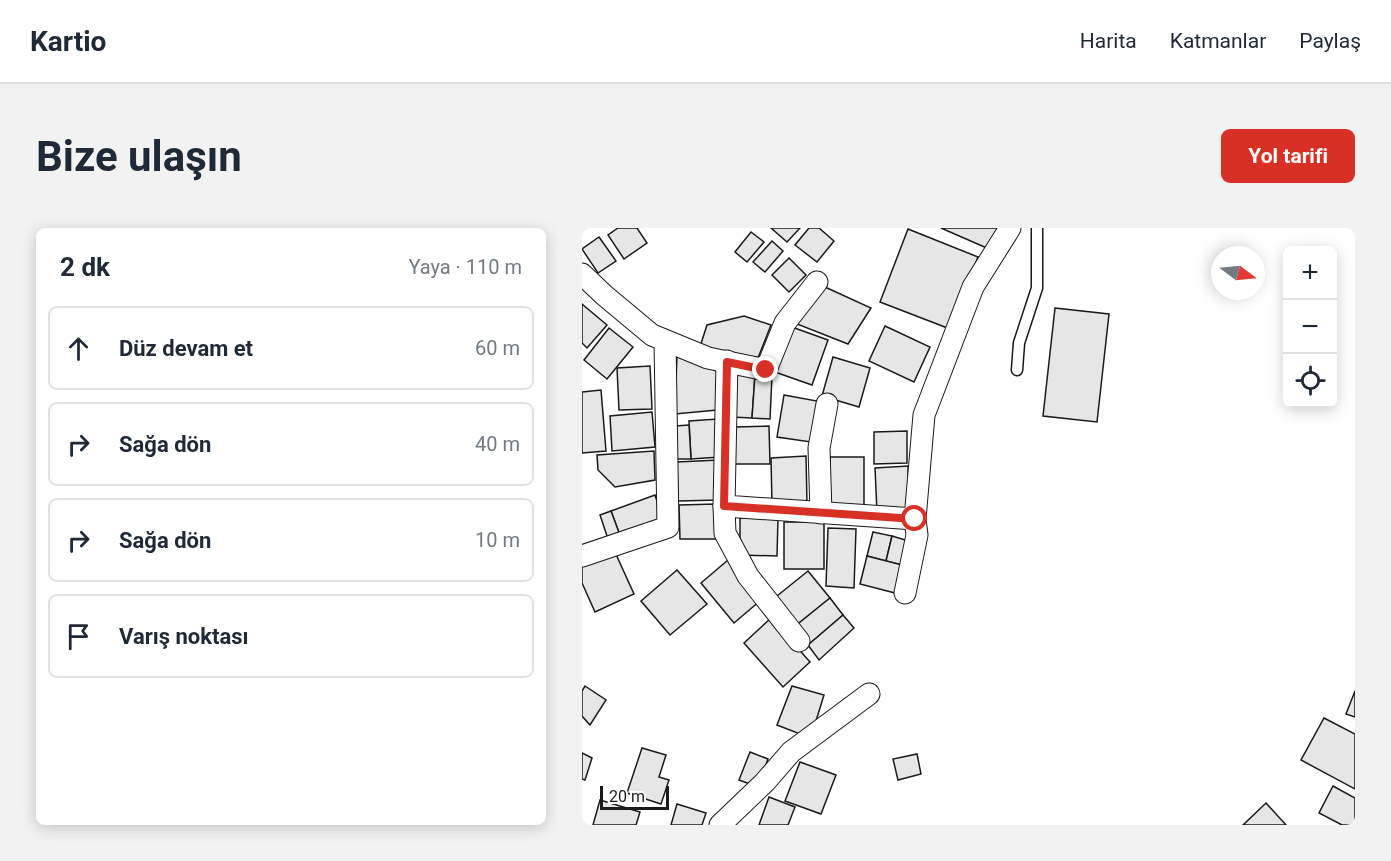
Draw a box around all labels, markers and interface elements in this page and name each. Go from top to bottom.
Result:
text: Kartio [30,25,106,58]
text: Harita [1080,29,1137,53]
text: Katmanlar [1170,29,1266,53]
text: Paylaş [1299,29,1361,53]
button: Yol tarifi [1221,129,1355,183]
text: Bize ulaşın [36,132,242,181]
north arrow [1211,246,1265,300]
map controls [1283,246,1337,408]
button: + [1283,246,1337,300]
text: 2 dk [60,252,110,282]
text: Yaya · 110 m [408,255,522,279]
button: − [1283,300,1337,354]
icon: ahead [62,332,95,365]
text: Düz devam et [119,336,253,361]
text: 60 m [475,336,520,360]
button: locate [1283,354,1337,408]
route end [752,356,778,382]
icon: right [62,428,95,461]
text: Sağa dön [119,432,211,457]
text: 40 m [475,432,520,456]
route start [901,505,927,531]
icon: right [62,524,95,557]
text: Sağa dön [119,528,211,553]
text: 10 m [475,528,520,552]
icon: arrive [62,620,95,653]
text: Varış noktası [119,624,249,649]
scale bar [600,783,669,810]
text: 20 m [609,787,645,806]

